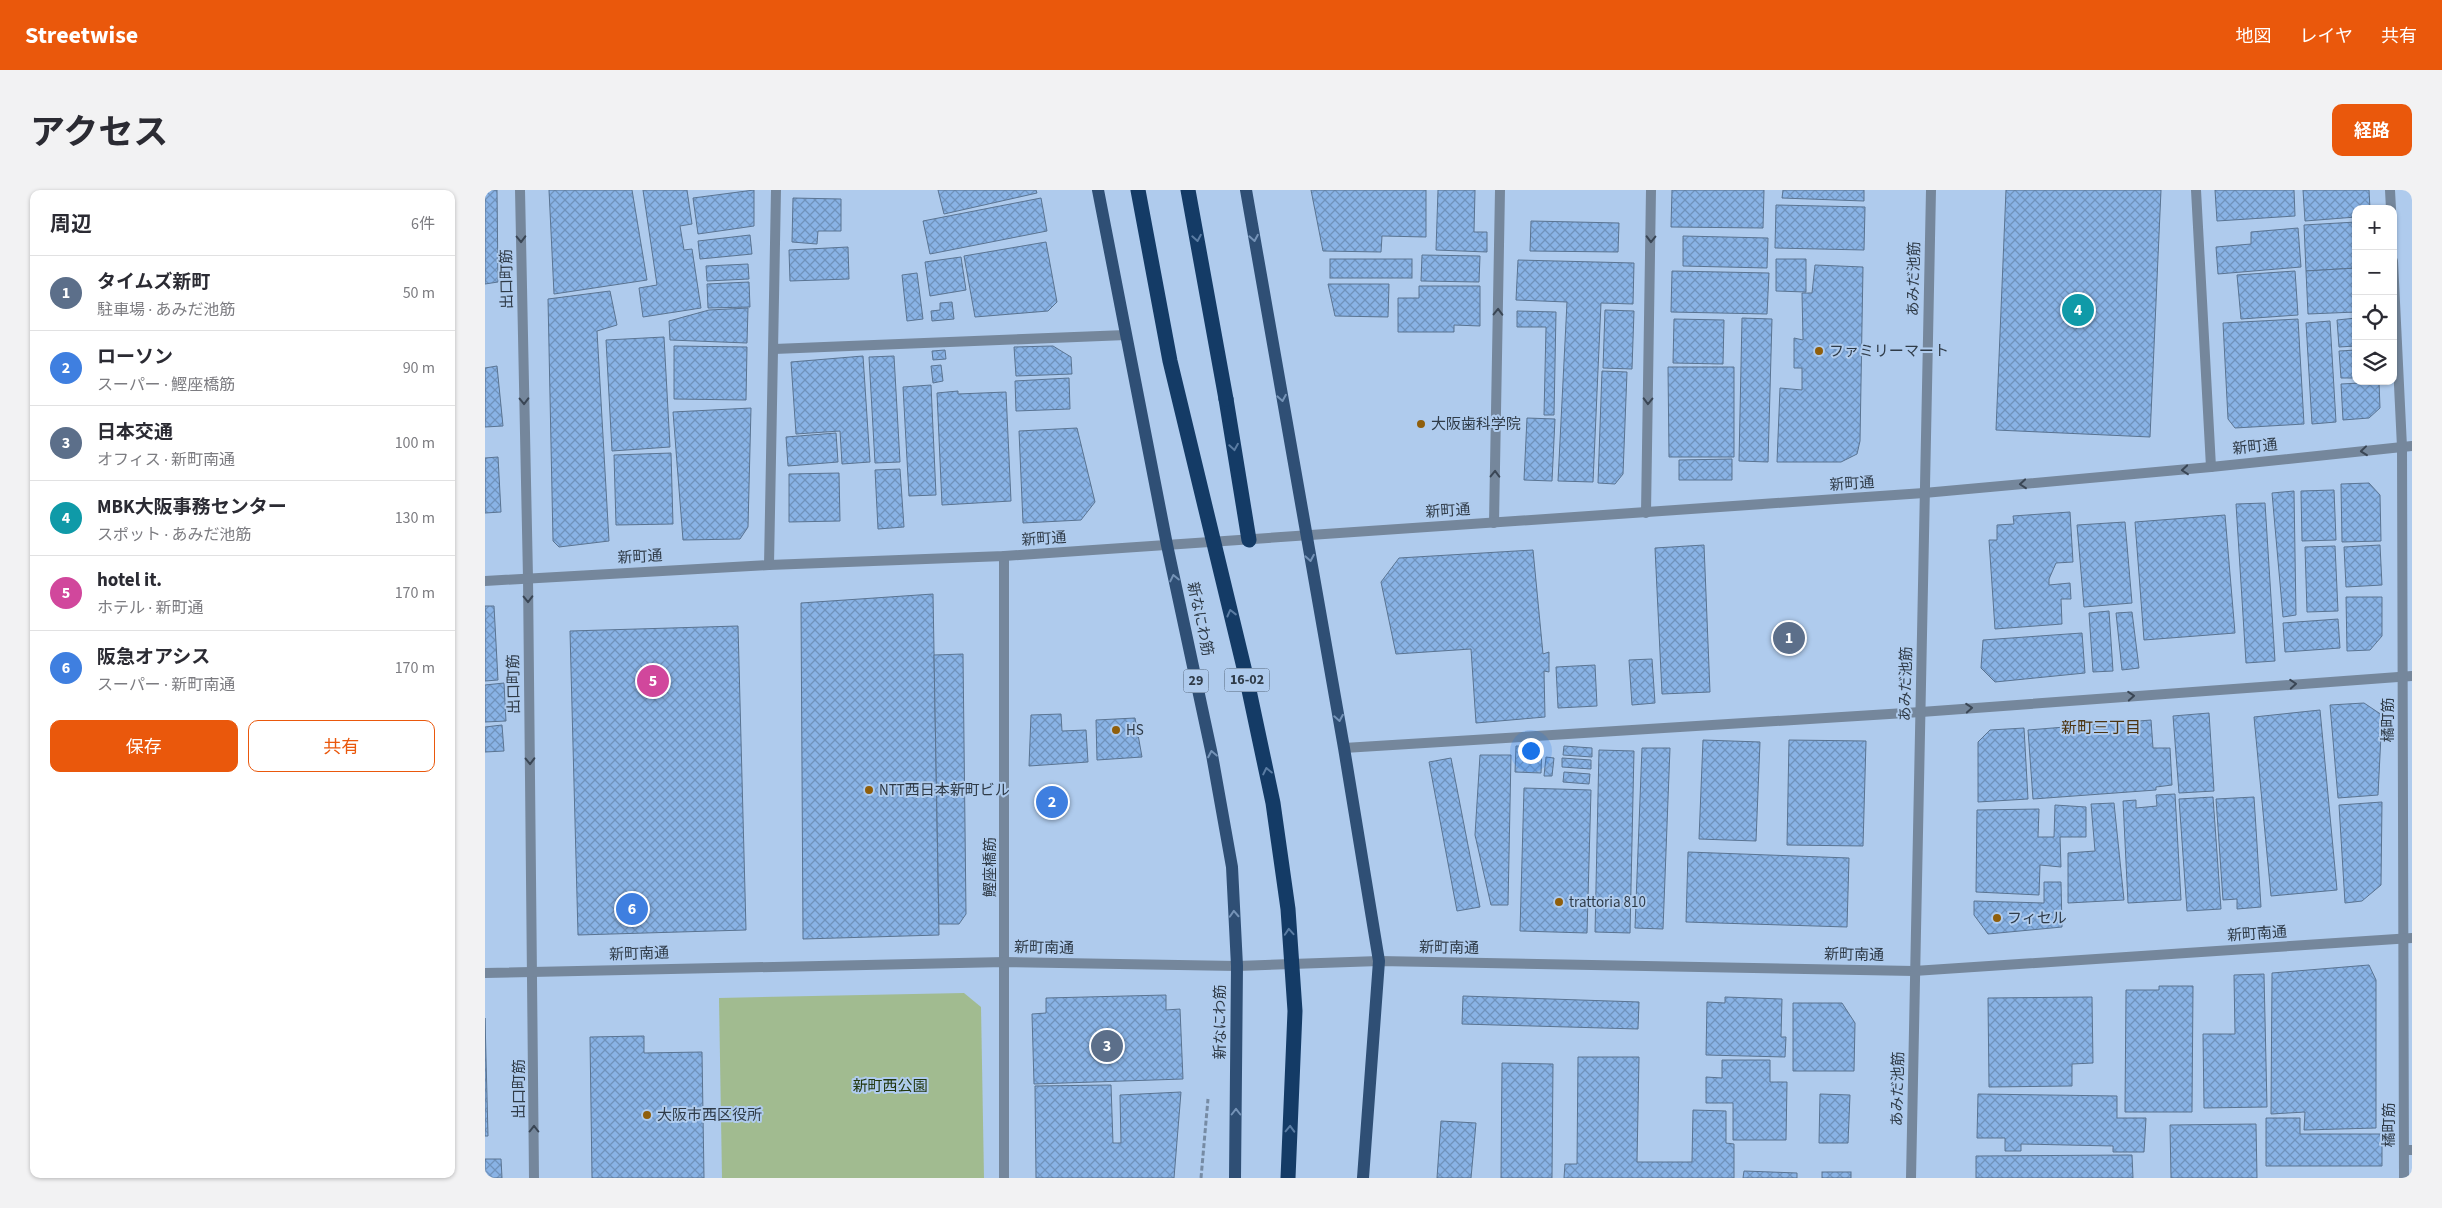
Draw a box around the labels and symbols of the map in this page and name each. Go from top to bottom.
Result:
one-way arrow [1192,234,1202,242]
one-way arrow [1249,234,1259,242]
one-way arrow [516,235,526,243]
one-way arrow [1646,235,1656,243]
street label: あみだ池筋 [1903,241,1925,317]
street label: 出口町筋 [496,249,518,309]
pin: 4 [2062,291,2094,329]
one-way arrow [1493,308,1503,316]
place label: ファミリーマート [1829,341,1949,362]
marker: ファミリーマート [1813,345,1825,357]
one-way arrow [1276,394,1286,403]
one-way arrow [519,398,529,405]
one-way arrow [1643,398,1653,405]
place label: 大阪歯科学院 [1431,414,1521,435]
marker: 大阪歯科学院 [1415,418,1427,430]
street label: 新町通 [2232,434,2278,460]
one-way arrow [1228,443,1239,451]
one-way arrow [2359,445,2367,456]
one-way arrow [2180,464,2188,475]
one-way arrow [1490,470,1500,478]
street label: 新町通 [1829,472,1875,496]
one-way arrow [2018,479,2026,490]
street label: 新町通 [1425,499,1471,523]
street label: 新町通 [1021,527,1067,551]
street label: 新町通 [617,545,663,569]
one-way arrow [1304,554,1314,563]
one-way arrow [1169,573,1180,582]
street label: 新なにわ筋 [1182,580,1218,658]
one-way arrow [523,595,533,603]
one-way arrow [1226,609,1236,617]
pin: 1 [1773,619,1805,657]
street label: あみだ池筋 [1895,646,1917,722]
street label: 出口町筋 [503,654,525,714]
pin: 5 [637,662,669,700]
road number: 16-02 [1225,668,1269,692]
road number: 29 [1183,670,1209,692]
one-way arrow [2290,679,2298,690]
one-way arrow [2128,691,2136,702]
street label: 橘町筋 [2378,697,2399,743]
one-way arrow [1966,703,1974,714]
one-way arrow [1333,714,1343,723]
district label: 新町三丁目 [2061,717,2141,739]
place label: HS [1126,720,1144,741]
marker: HS [1110,724,1122,736]
your location [1518,738,1544,764]
one-way arrow [1207,749,1217,758]
one-way arrow [525,757,536,765]
one-way arrow [1262,767,1273,776]
place label: NTT西日本新町ビル [879,780,1010,801]
pin: 2 [1036,783,1068,821]
marker: NTT西日本新町ビル [863,784,875,796]
street label: 鰹座橋筋 [980,837,1001,897]
pin: 6 [616,890,648,928]
place label: trattoria 810 [1569,892,1646,913]
marker: trattoria 810 [1553,896,1565,908]
place label: フィセル [2007,908,2067,929]
one-way arrow [1229,910,1239,918]
marker: フィセル [1991,912,2003,924]
street label: 新町南通 [2226,921,2288,947]
one-way arrow [1284,928,1295,936]
street label: 新町南通 [1014,937,1074,959]
street label: 新町南通 [1419,937,1479,959]
street label: 新町南通 [609,942,669,966]
street label: 新町南通 [1824,944,1884,966]
street label: 新なにわ筋 [1210,984,1231,1060]
pin: 3 [1091,1027,1123,1065]
street label: あみだ池筋 [1887,1051,1909,1127]
street label: 出口町筋 [509,1059,530,1119]
park label: 新町西公園 [852,1076,928,1097]
street label: 橘町筋 [2379,1102,2400,1148]
place label: 大阪市西区役所 [657,1105,762,1126]
one-way arrow [1231,1108,1241,1116]
marker: 大阪市西区役所 [641,1109,653,1121]
one-way arrow [529,1125,539,1133]
one-way arrow [1285,1125,1296,1133]

